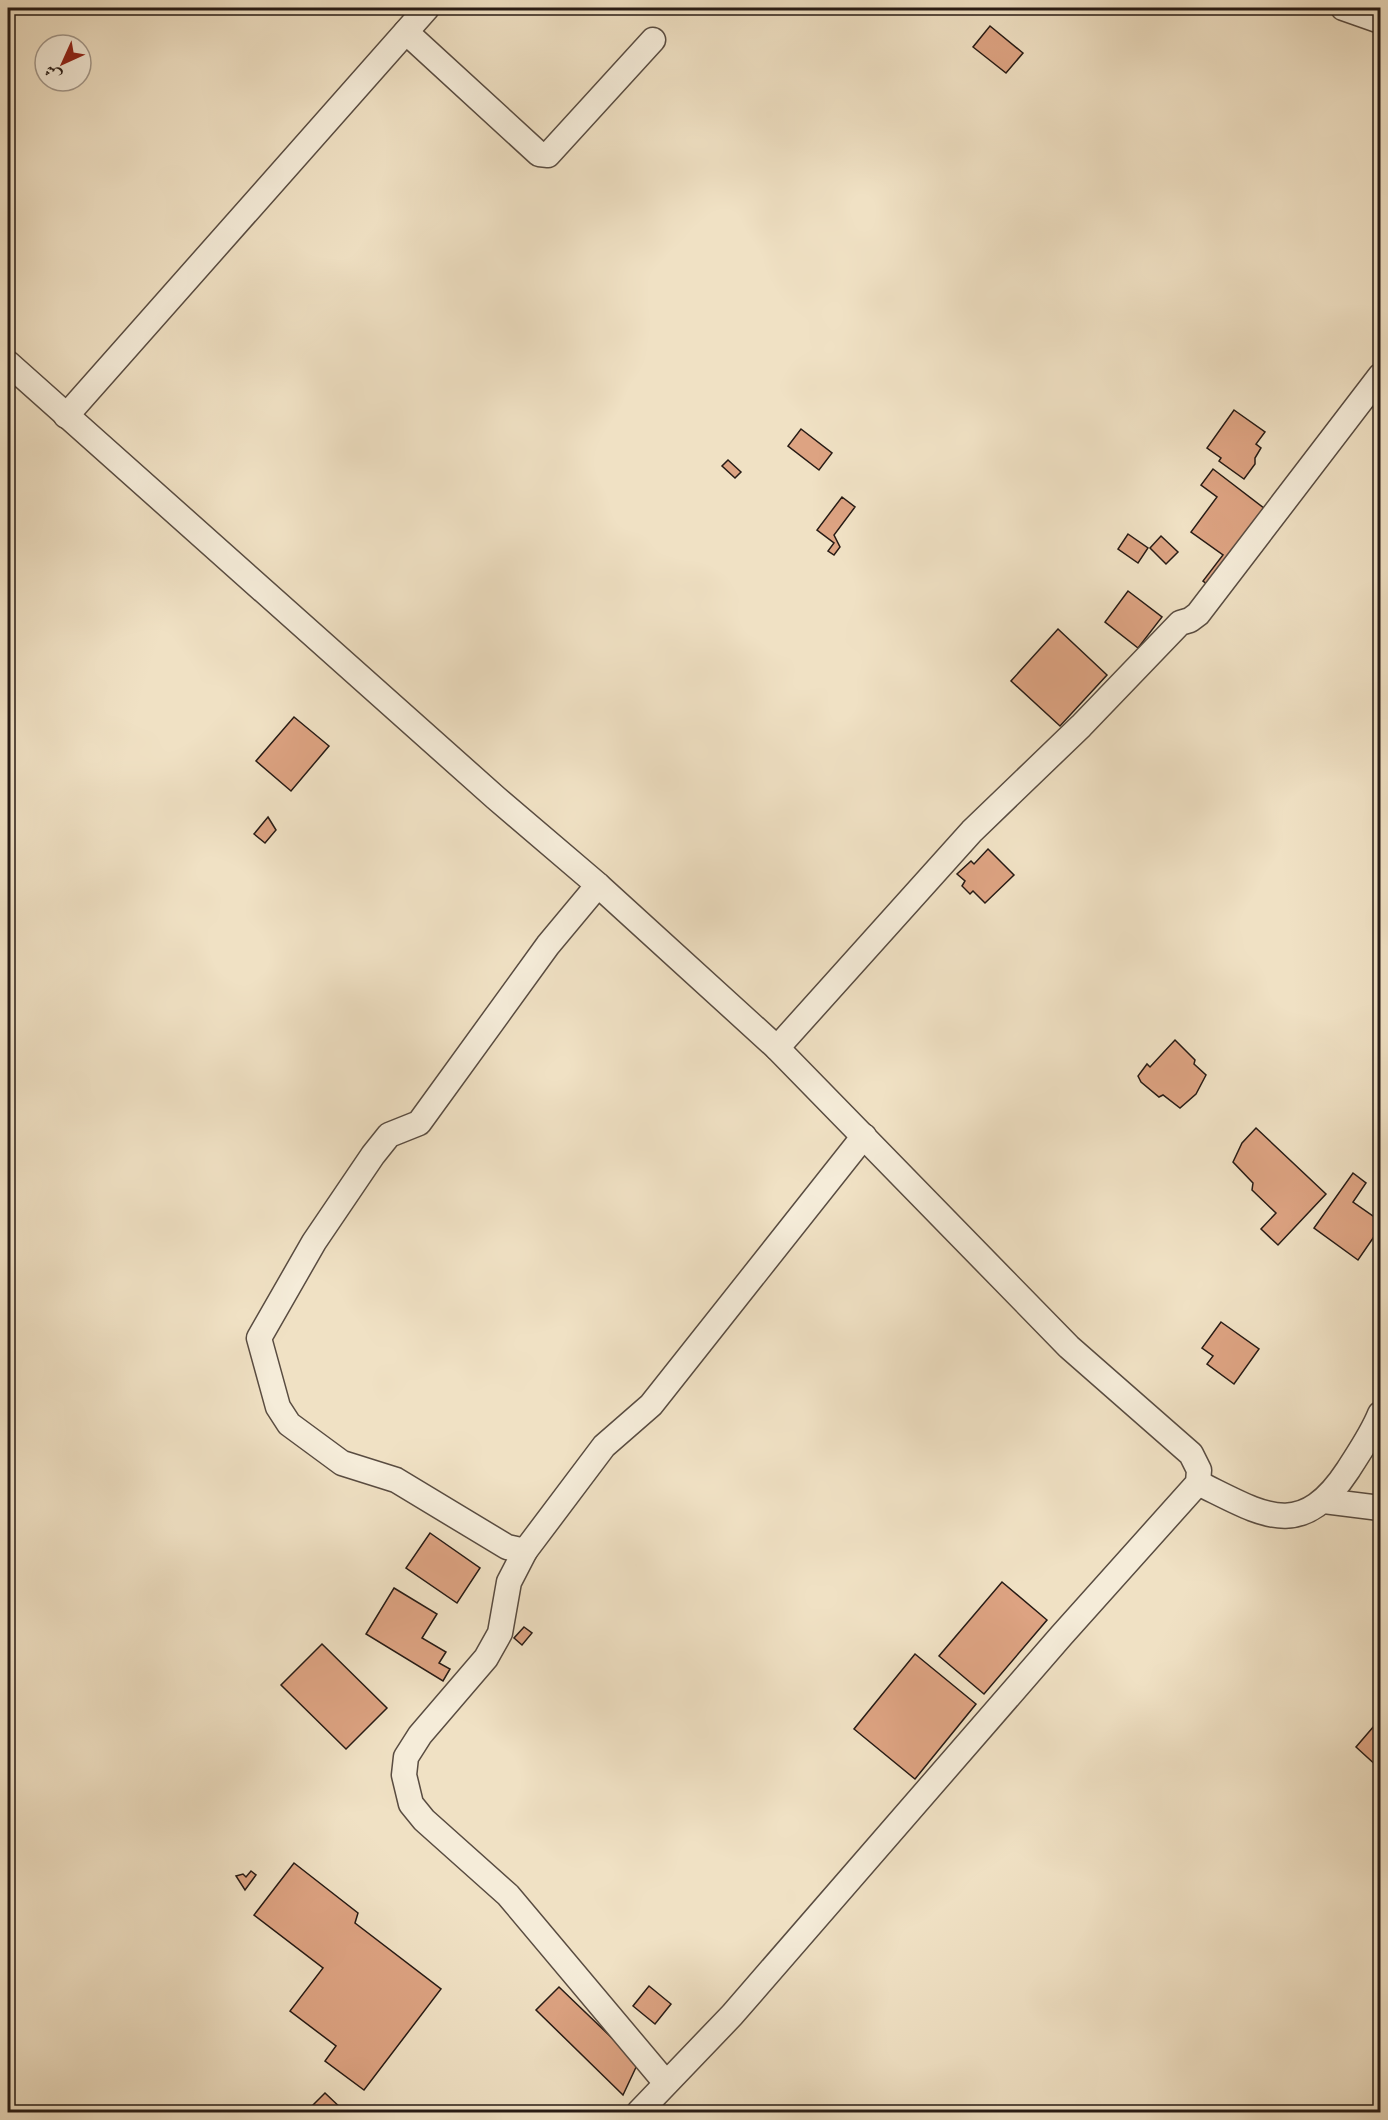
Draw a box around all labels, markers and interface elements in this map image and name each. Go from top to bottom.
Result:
north arrow [33,33,93,93]
text: ش [41,60,66,85]

